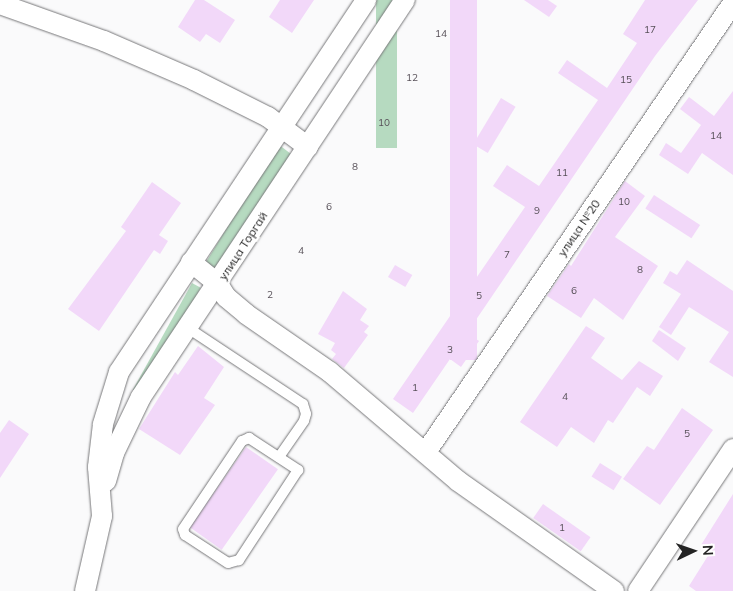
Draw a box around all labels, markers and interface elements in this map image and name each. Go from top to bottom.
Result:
house number: 17 [644,24,656,36]
house number: 14 [435,28,447,40]
house number: 12 [406,72,418,84]
house number: 15 [620,74,632,86]
house number: 10 [378,117,390,129]
house number: 14 [710,130,722,142]
house number: 8 [352,161,358,173]
house number: 11 [556,167,568,179]
house number: 10 [618,196,630,208]
street label: улица №20 [555,197,603,259]
house number: 6 [326,201,332,213]
house number: 9 [534,205,540,217]
street label: улица Торгай [216,209,270,283]
house number: 4 [298,245,304,257]
house number: 7 [504,249,510,261]
house number: 8 [637,264,643,276]
house number: 6 [571,285,577,297]
house number: 2 [267,289,273,301]
house number: 5 [476,290,482,302]
house number: 3 [447,344,453,356]
house number: 1 [412,382,418,394]
house number: 4 [562,391,568,403]
house number: 5 [684,428,690,440]
house number: 1 [559,522,565,534]
north arrow [668,526,718,576]
text: N [699,544,717,556]

